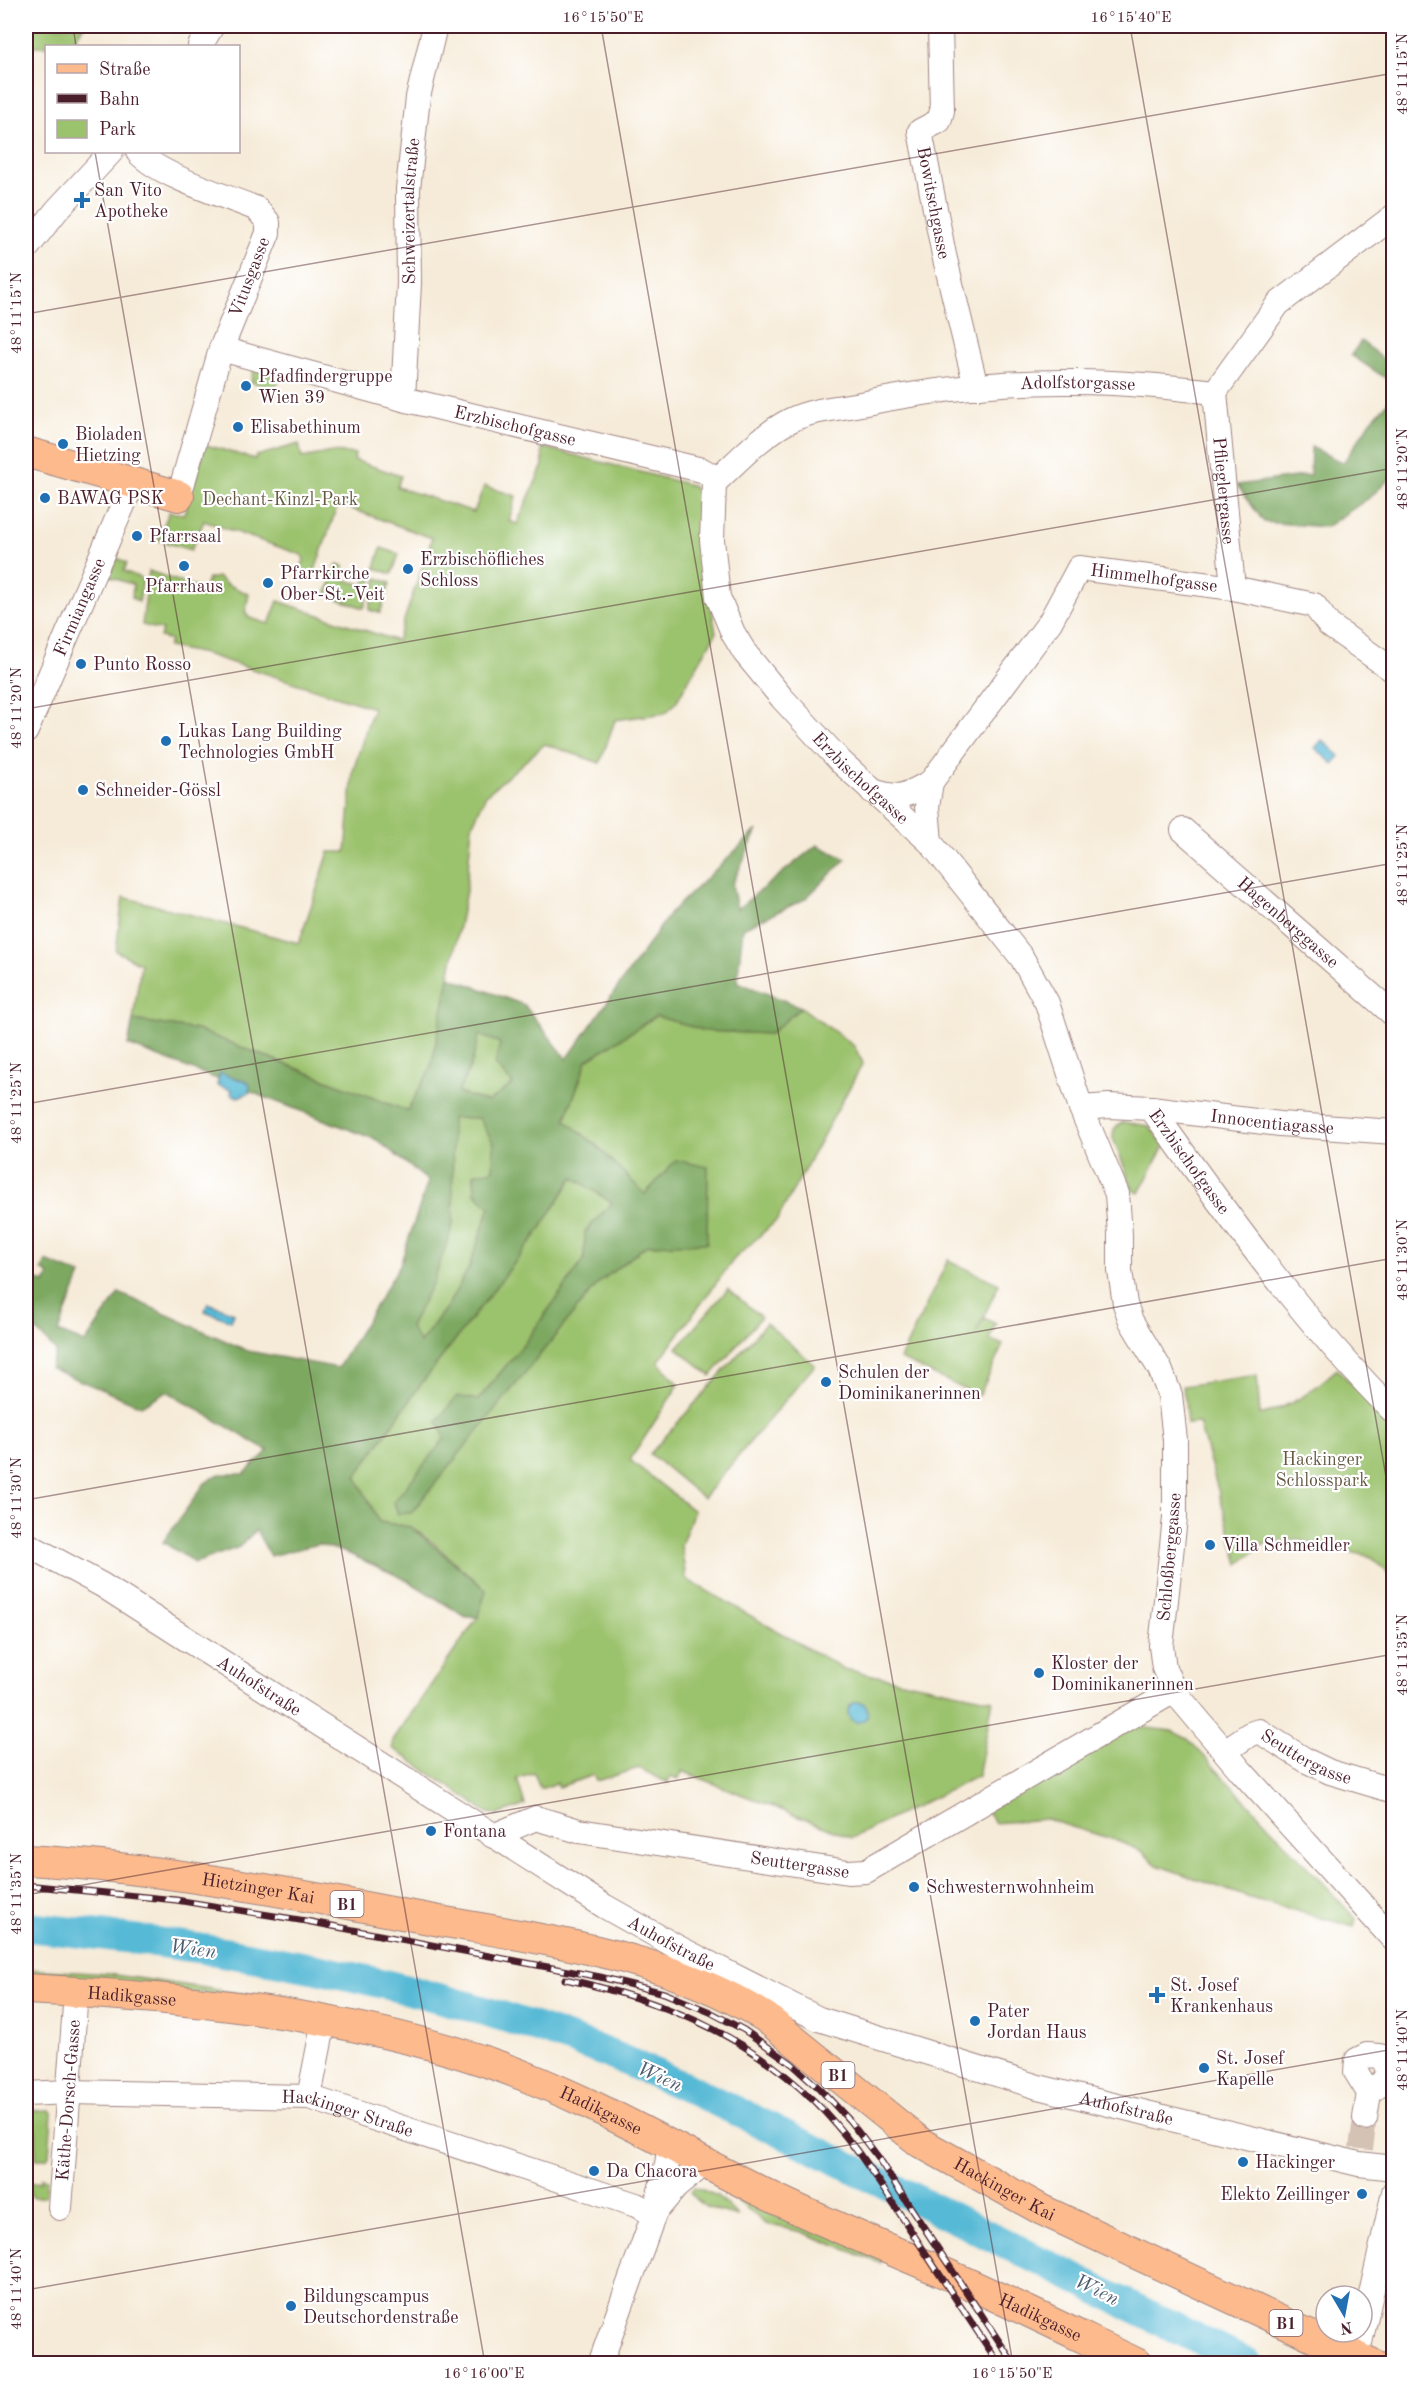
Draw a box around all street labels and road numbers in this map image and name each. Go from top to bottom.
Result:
street label: Schweizertalstraße [400,137,423,285]
street label: Bowitschgasse [913,145,953,261]
street label: Vitusgasse [226,235,273,320]
street label: Adolfstorgasse [1019,374,1136,394]
street label: Erzbischofgasse [452,403,578,450]
street label: Pflieglergasse [1209,436,1237,545]
street label: Firmiangasse [51,556,109,659]
street label: Himmelhofgasse [1089,562,1219,596]
street label: Erzbischofgasse [808,729,911,828]
street label: Hagenberggasse [1234,874,1342,972]
street label: Erzbischofgasse [1145,1106,1233,1218]
street label: Innocentiagasse [1209,1107,1334,1138]
street label: Schloßberggasse [1155,1492,1185,1622]
street label: Auhofstraße [213,1653,304,1720]
street label: Seuttergasse [1257,1727,1354,1788]
street label: Seuttergasse [749,1849,851,1882]
street label: Hietzinger Kai [200,1871,316,1908]
road number: B1 [330,1891,364,1917]
street label: Auhofstraße [624,1913,717,1975]
street label: Hadikgasse [87,1985,177,2010]
street label: Käthe-Dorsch-Gasse [54,2019,84,2182]
road number: B1 [822,2062,854,2088]
street label: Hadikgasse [556,2084,645,2139]
street label: Hackinger Straße [281,2088,415,2141]
street label: Auhofstraße [1077,2089,1175,2129]
street label: Hackinger Kai [950,2155,1058,2225]
street label: Hadikgasse [996,2291,1084,2346]
road number: B1 [1270,2310,1302,2336]

